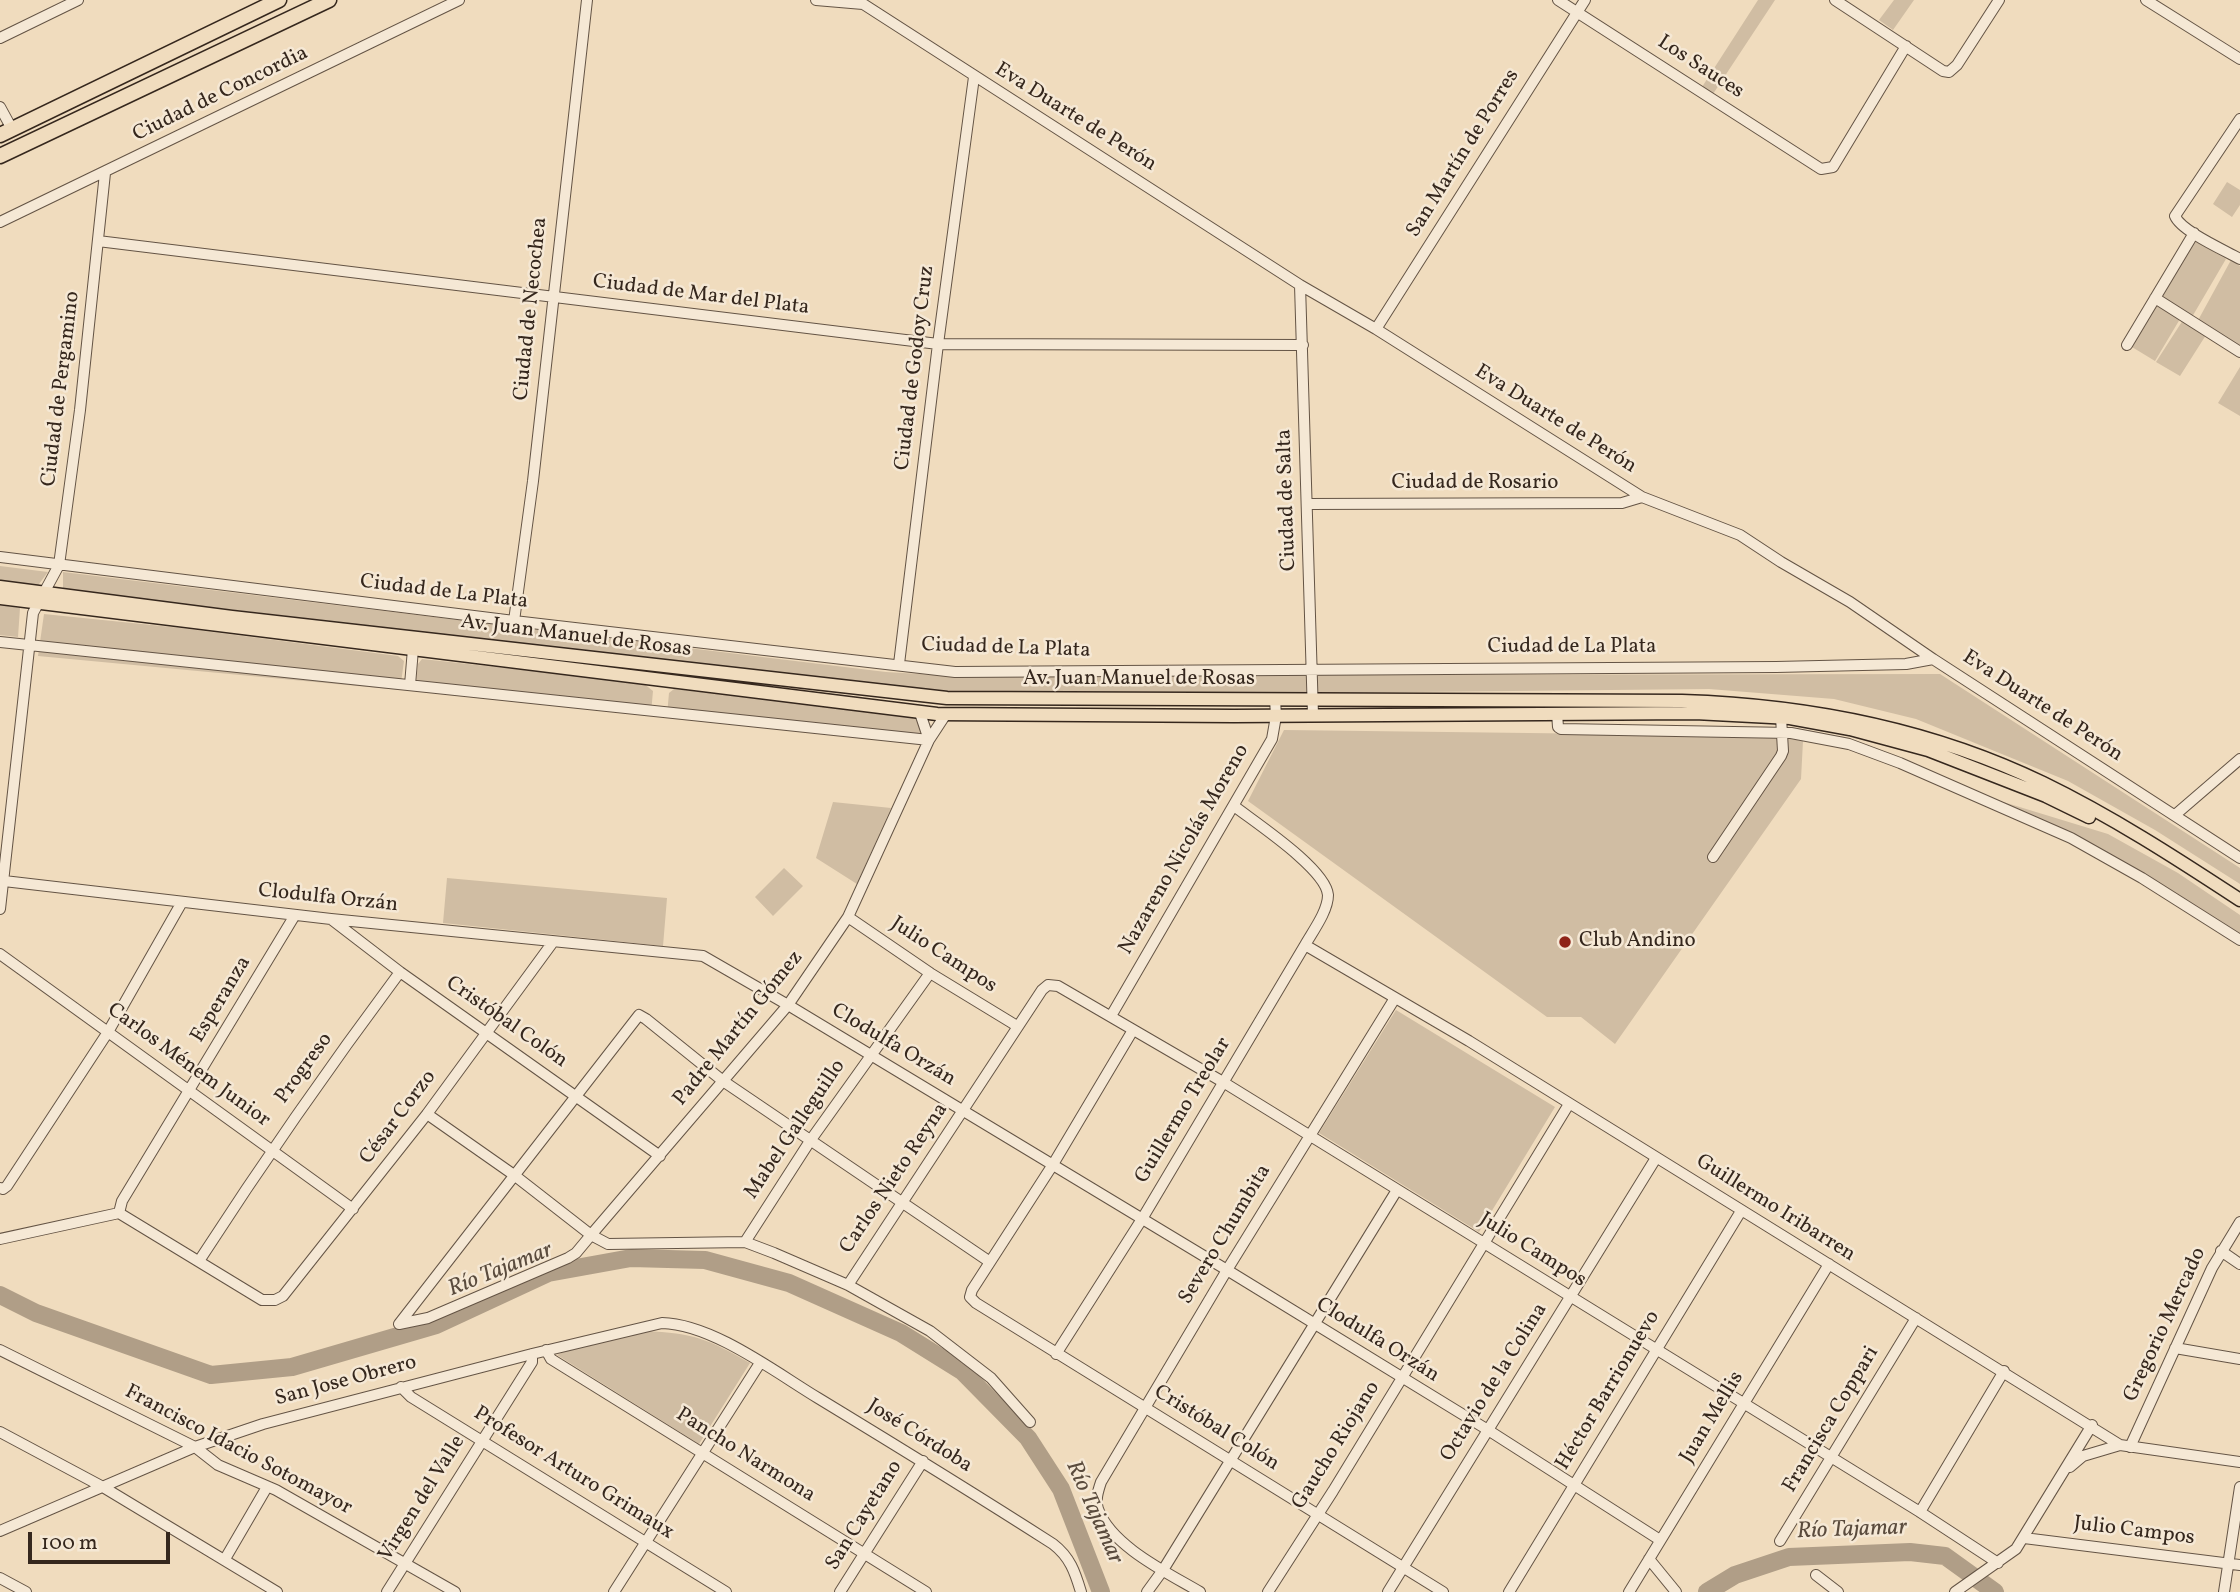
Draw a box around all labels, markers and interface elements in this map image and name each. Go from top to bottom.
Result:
street label: Los Sauces [1652,31,1748,105]
street label: Ciudad de Concordia [129,42,313,148]
street label: Eva Duarte de Perón [989,58,1161,178]
street label: San Martín de Porres [1402,65,1526,243]
street label: Ciudad de Necochea [510,216,554,402]
street label: Ciudad de Godoy Cruz [891,264,941,472]
street label: Ciudad de Mar del Plata [591,270,811,322]
street label: Ciudad de Pergamino [38,290,86,488]
street label: Eva Duarte de Perón [1469,360,1641,480]
street label: Ciudad de Salta [1273,428,1303,572]
street label: Ciudad de Rosario [1391,471,1559,497]
street label: Ciudad de La Plata [359,570,529,616]
street label: Av. Juan Manuel de Rosas [459,610,693,664]
street label: Ciudad de La Plata [921,633,1091,665]
street label: Ciudad de La Plata [1487,635,1657,661]
street label: Eva Duarte de Perón [1957,646,2127,768]
street label: Av. Juan Manuel de Rosas [1023,667,1255,693]
street label: Nazareno Nicolás Moreno [1114,740,1256,960]
street label: Clodulfa Orzán [257,879,399,919]
street label: Julio Campos [885,912,1001,1000]
place label: Club Andino [1579,929,1696,955]
marker: Club Andino [1557,934,1573,950]
street label: Padre Martín Gómez [669,946,809,1112]
street label: Esperanza [186,952,258,1048]
street label: Cristóbal Colón [440,972,572,1074]
street label: Carlos Ménem Junior [101,998,275,1134]
street label: Clodulfa Orzán [826,999,960,1093]
street label: Progreso [271,1028,339,1110]
street label: Guillermo Treolar [1131,1034,1237,1188]
street label: Mabel Galleguillo [740,1055,852,1205]
street label: César Corzo [355,1066,443,1170]
street label: Carlos Nieto Reyna [835,1099,955,1259]
street label: Guillermo Iribarren [1691,1150,1859,1268]
street label: Severo Chumbita [1174,1161,1278,1309]
street label: Julio Campos [1474,1208,1590,1294]
water label: Río Tajamar [445,1238,557,1304]
street label: Gregorio Mercado [2119,1244,2213,1406]
street label: Clodulfa Orzán [1311,1293,1443,1389]
street label: Octavio de la Colina [1436,1299,1554,1467]
street label: Héctor Barrionuevo [1552,1307,1666,1475]
street label: Francisca Coppari [1778,1342,1886,1498]
street label: San Jose Obrero [272,1351,420,1413]
street label: Juan Mellis [1676,1367,1750,1469]
street label: Gaucho Riojano [1288,1377,1386,1515]
street label: Francisco Idacio Sotomayor [120,1380,356,1522]
street label: Cristóbal Colón [1149,1380,1283,1478]
street label: José Córdoba [862,1395,976,1479]
street label: Profesor Arturo Grimaux [468,1402,678,1546]
street label: Pancho Narmona [671,1403,819,1509]
street label: Virgen del Valle [374,1431,472,1567]
street label: San Cayetano [821,1456,909,1576]
water label: Río Tajamar [1058,1457,1128,1569]
street label: Julio Campos [2072,1512,2196,1552]
water label: Río Tajamar [1796,1515,1908,1547]
scale bar [32,1518,173,1562]
text: 100 m [41,1529,98,1558]

